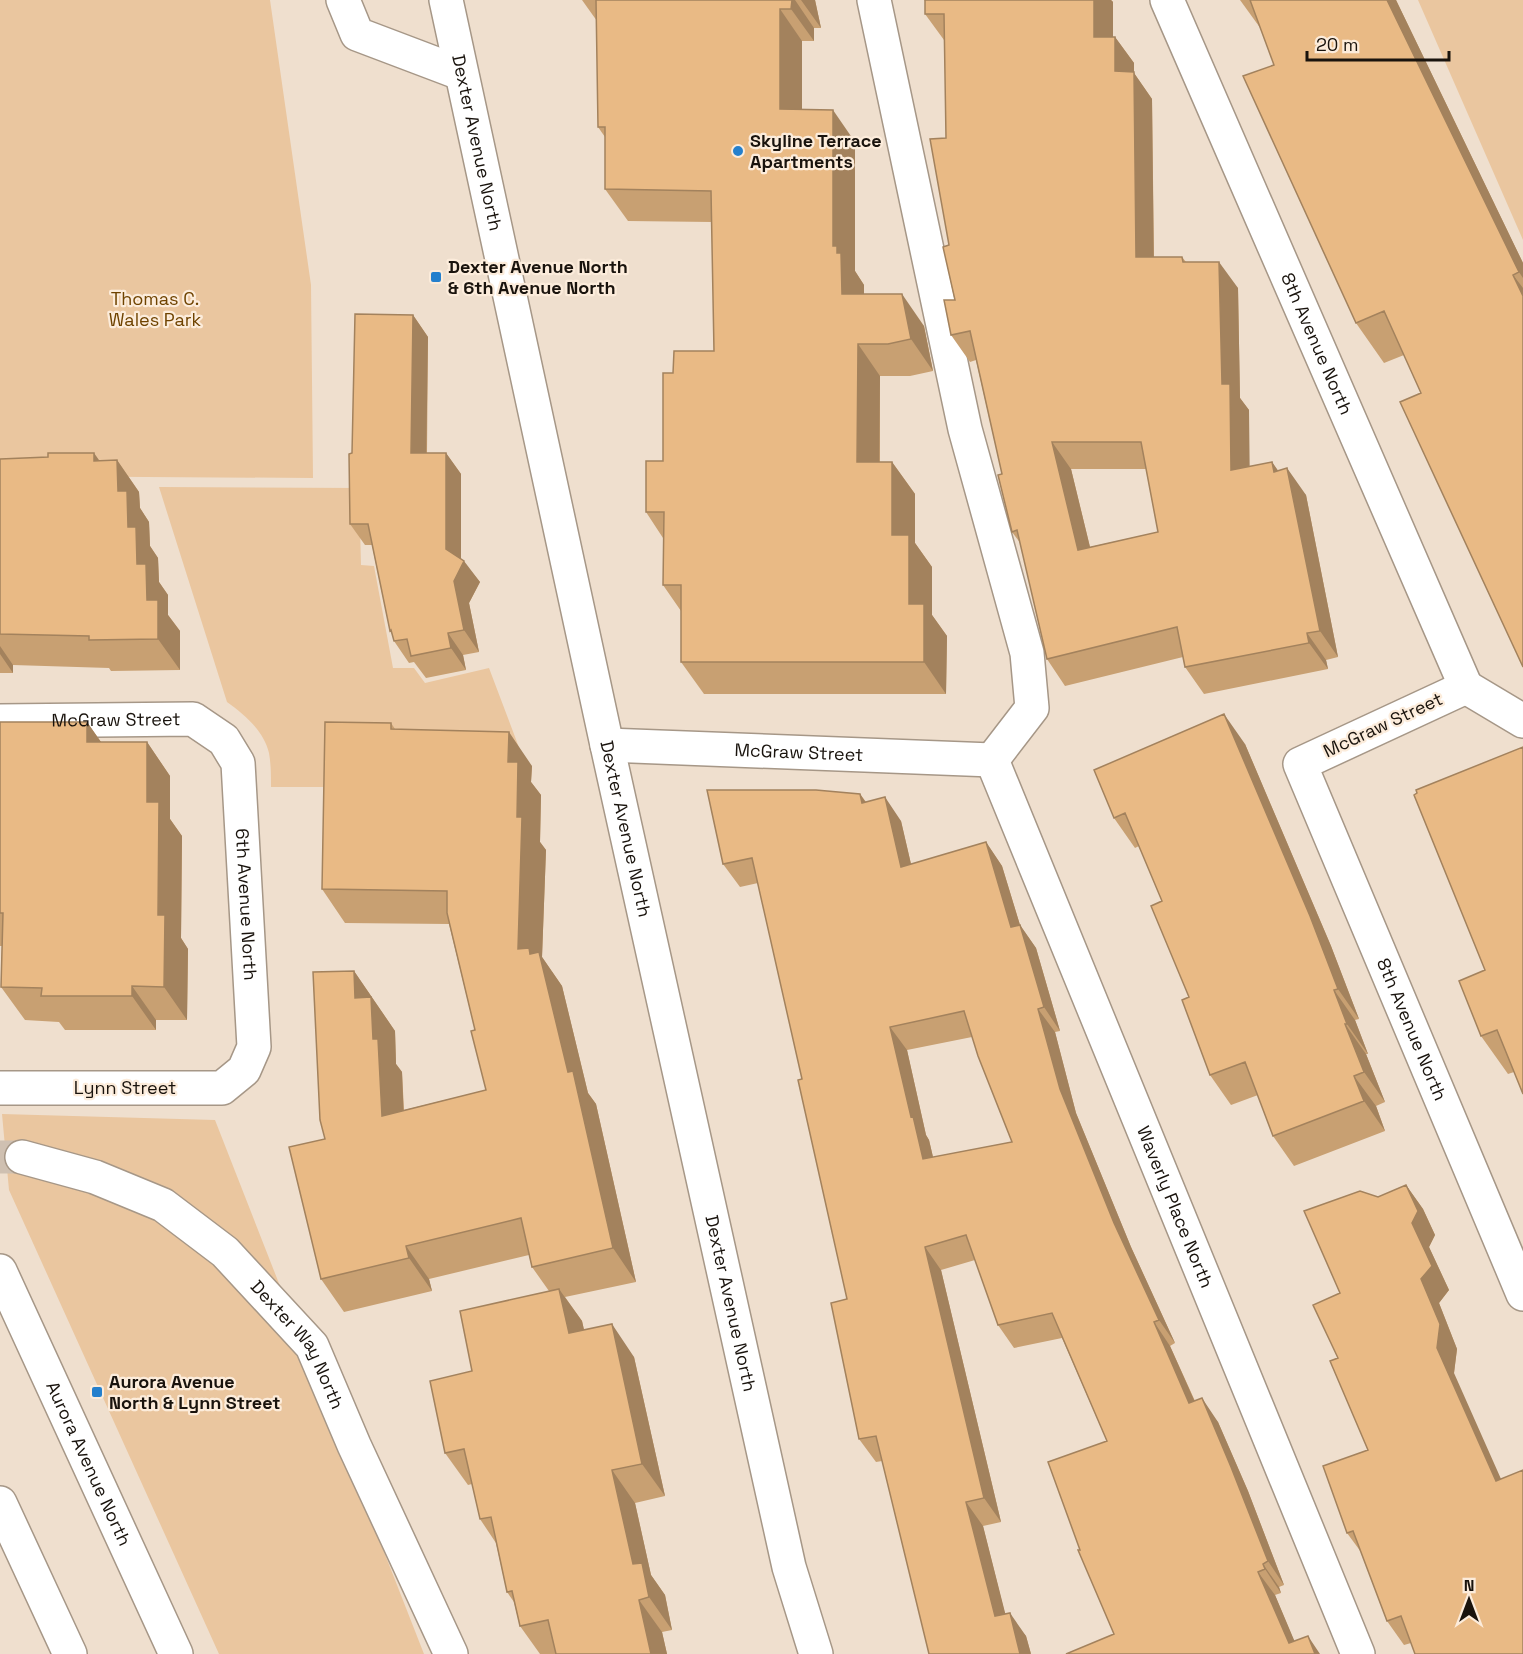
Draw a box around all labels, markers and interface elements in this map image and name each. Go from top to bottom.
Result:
scale bar [1307,24,1450,62]
text: 20 m [1316,33,1359,56]
street label: Dexter Avenue North [447,52,508,233]
place label: Skyline Terrace Apartments [750,129,882,173]
marker: Skyline Terrace Apartments [731,144,745,158]
place label: Dexter Avenue North & 6th Avenue North [448,255,628,299]
street label: 8th Avenue North [1276,269,1358,418]
marker: Dexter Avenue North & 6th Avenue North [429,270,443,284]
park label: Thomas C. Wales Park [109,287,202,331]
street label: McGraw Street [1320,687,1446,762]
street label: McGraw Street [51,707,181,731]
street label: Dexter Avenue North [595,738,657,919]
street label: McGraw Street [734,738,864,766]
street label: 6th Avenue North [231,828,262,981]
street label: 8th Avenue North [1372,955,1452,1104]
street label: Lynn Street [74,1076,176,1099]
street label: Waverly Place North [1132,1122,1219,1291]
street label: Dexter Avenue North [700,1213,762,1394]
street label: Dexter Way North [246,1275,349,1412]
place label: Aurora Avenue North & Lynn Street [109,1370,281,1414]
street label: Aurora Avenue North [41,1377,137,1549]
marker: Aurora Avenue North & Lynn Street [90,1385,104,1399]
north arrow [1439,1570,1499,1630]
text: N [1464,1575,1474,1596]

